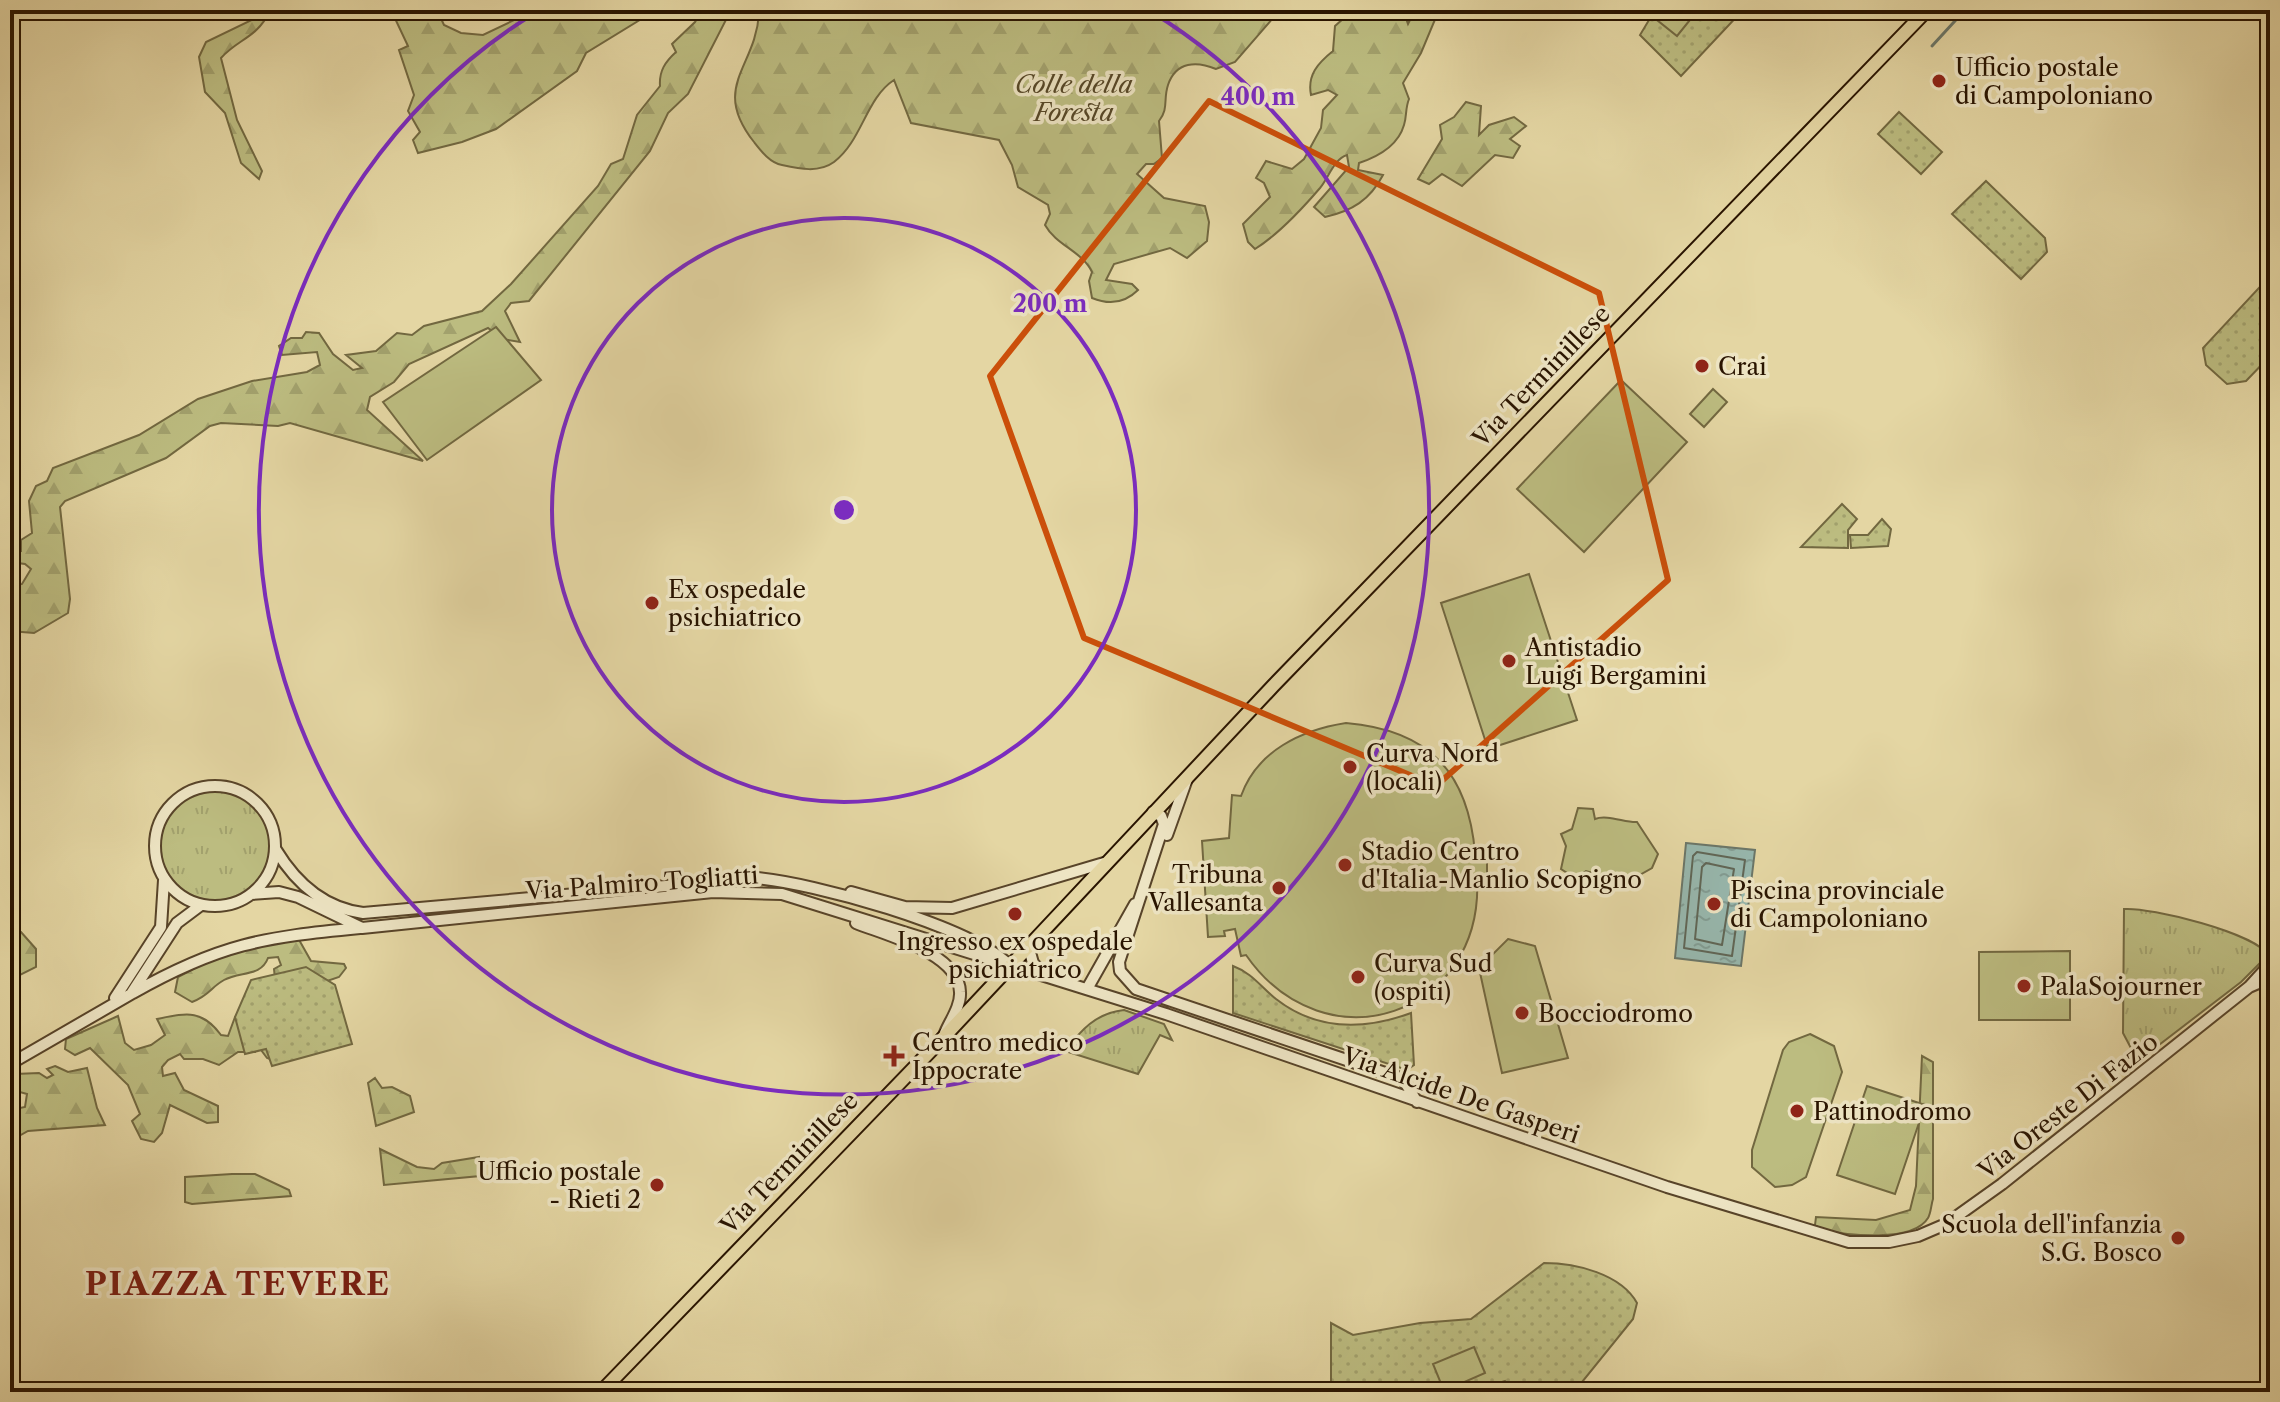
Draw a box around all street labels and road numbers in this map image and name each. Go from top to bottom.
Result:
street label: Via Terminillese [1465,299,1616,454]
street label: Via Palmiro Togliatti [524,860,759,906]
street label: Via Oreste Di Fazio [1972,1027,2164,1186]
street label: Via Alcide De Gasperi [1338,1040,1583,1149]
street label: Via Terminillese [713,1086,864,1241]

